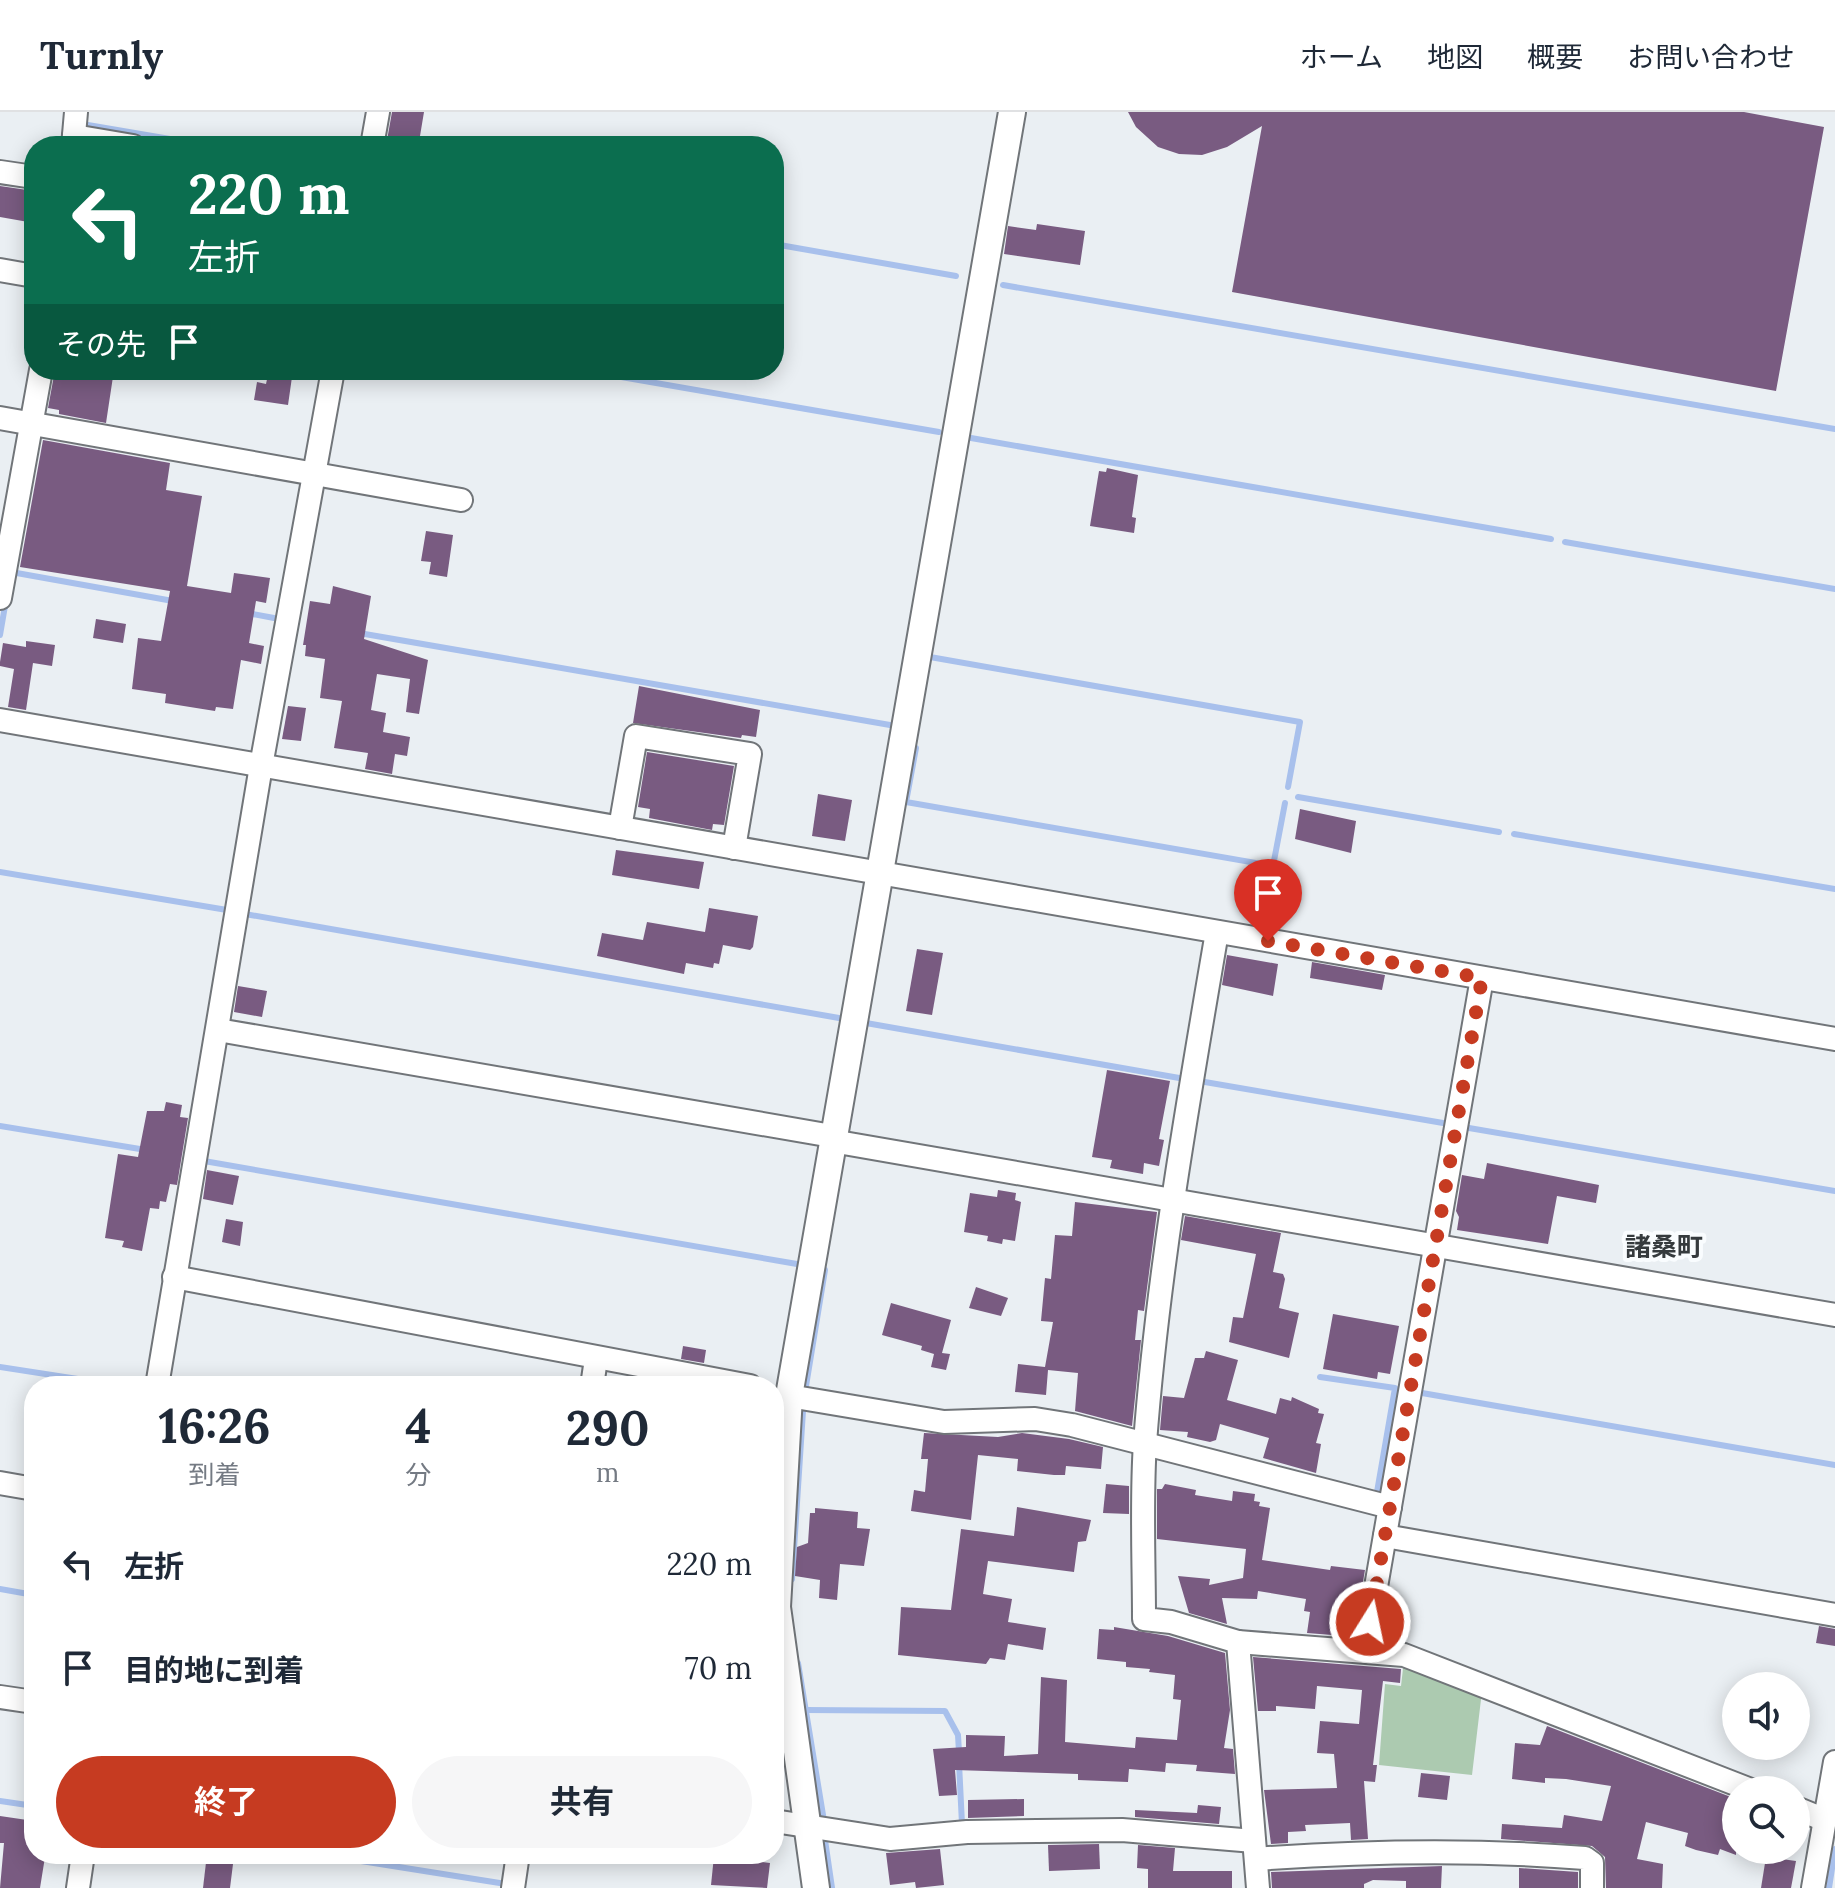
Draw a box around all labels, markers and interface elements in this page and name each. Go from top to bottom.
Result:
text: Turnly [40,31,163,79]
text: ホーム [1300,39,1383,75]
text: 地図 [1427,39,1483,75]
text: 概要 [1527,39,1583,75]
text: お問い合わせ [1627,39,1795,75]
text: 220 m [188,158,350,229]
icon: left [56,168,160,272]
text: 左折 [188,234,260,280]
icon: arrive [162,320,206,364]
text: その先 [56,325,146,363]
pin [1234,859,1302,941]
icon: arrive [1246,871,1290,915]
district label: 諸桑町 [1625,1230,1703,1263]
text: 16:26 [158,1395,271,1456]
text: 4 [405,1395,431,1456]
text: 290 [566,1397,650,1458]
text: m [596,1456,619,1489]
text: 到着 [189,1458,241,1491]
text: 分 [405,1458,431,1491]
icon: left [56,1542,100,1586]
text: 220 m [666,1545,752,1583]
text: 左折 [124,1547,184,1585]
position arrow [1328,1580,1412,1664]
icon: arrive [56,1646,100,1690]
text: 70 m [685,1649,752,1687]
text: 目的地に到着 [124,1651,304,1689]
map controls [1722,1672,1810,1864]
button: sound [1722,1672,1810,1760]
button: 終了 [56,1756,396,1848]
button: 共有 [412,1756,752,1848]
button: search [1722,1776,1810,1864]

